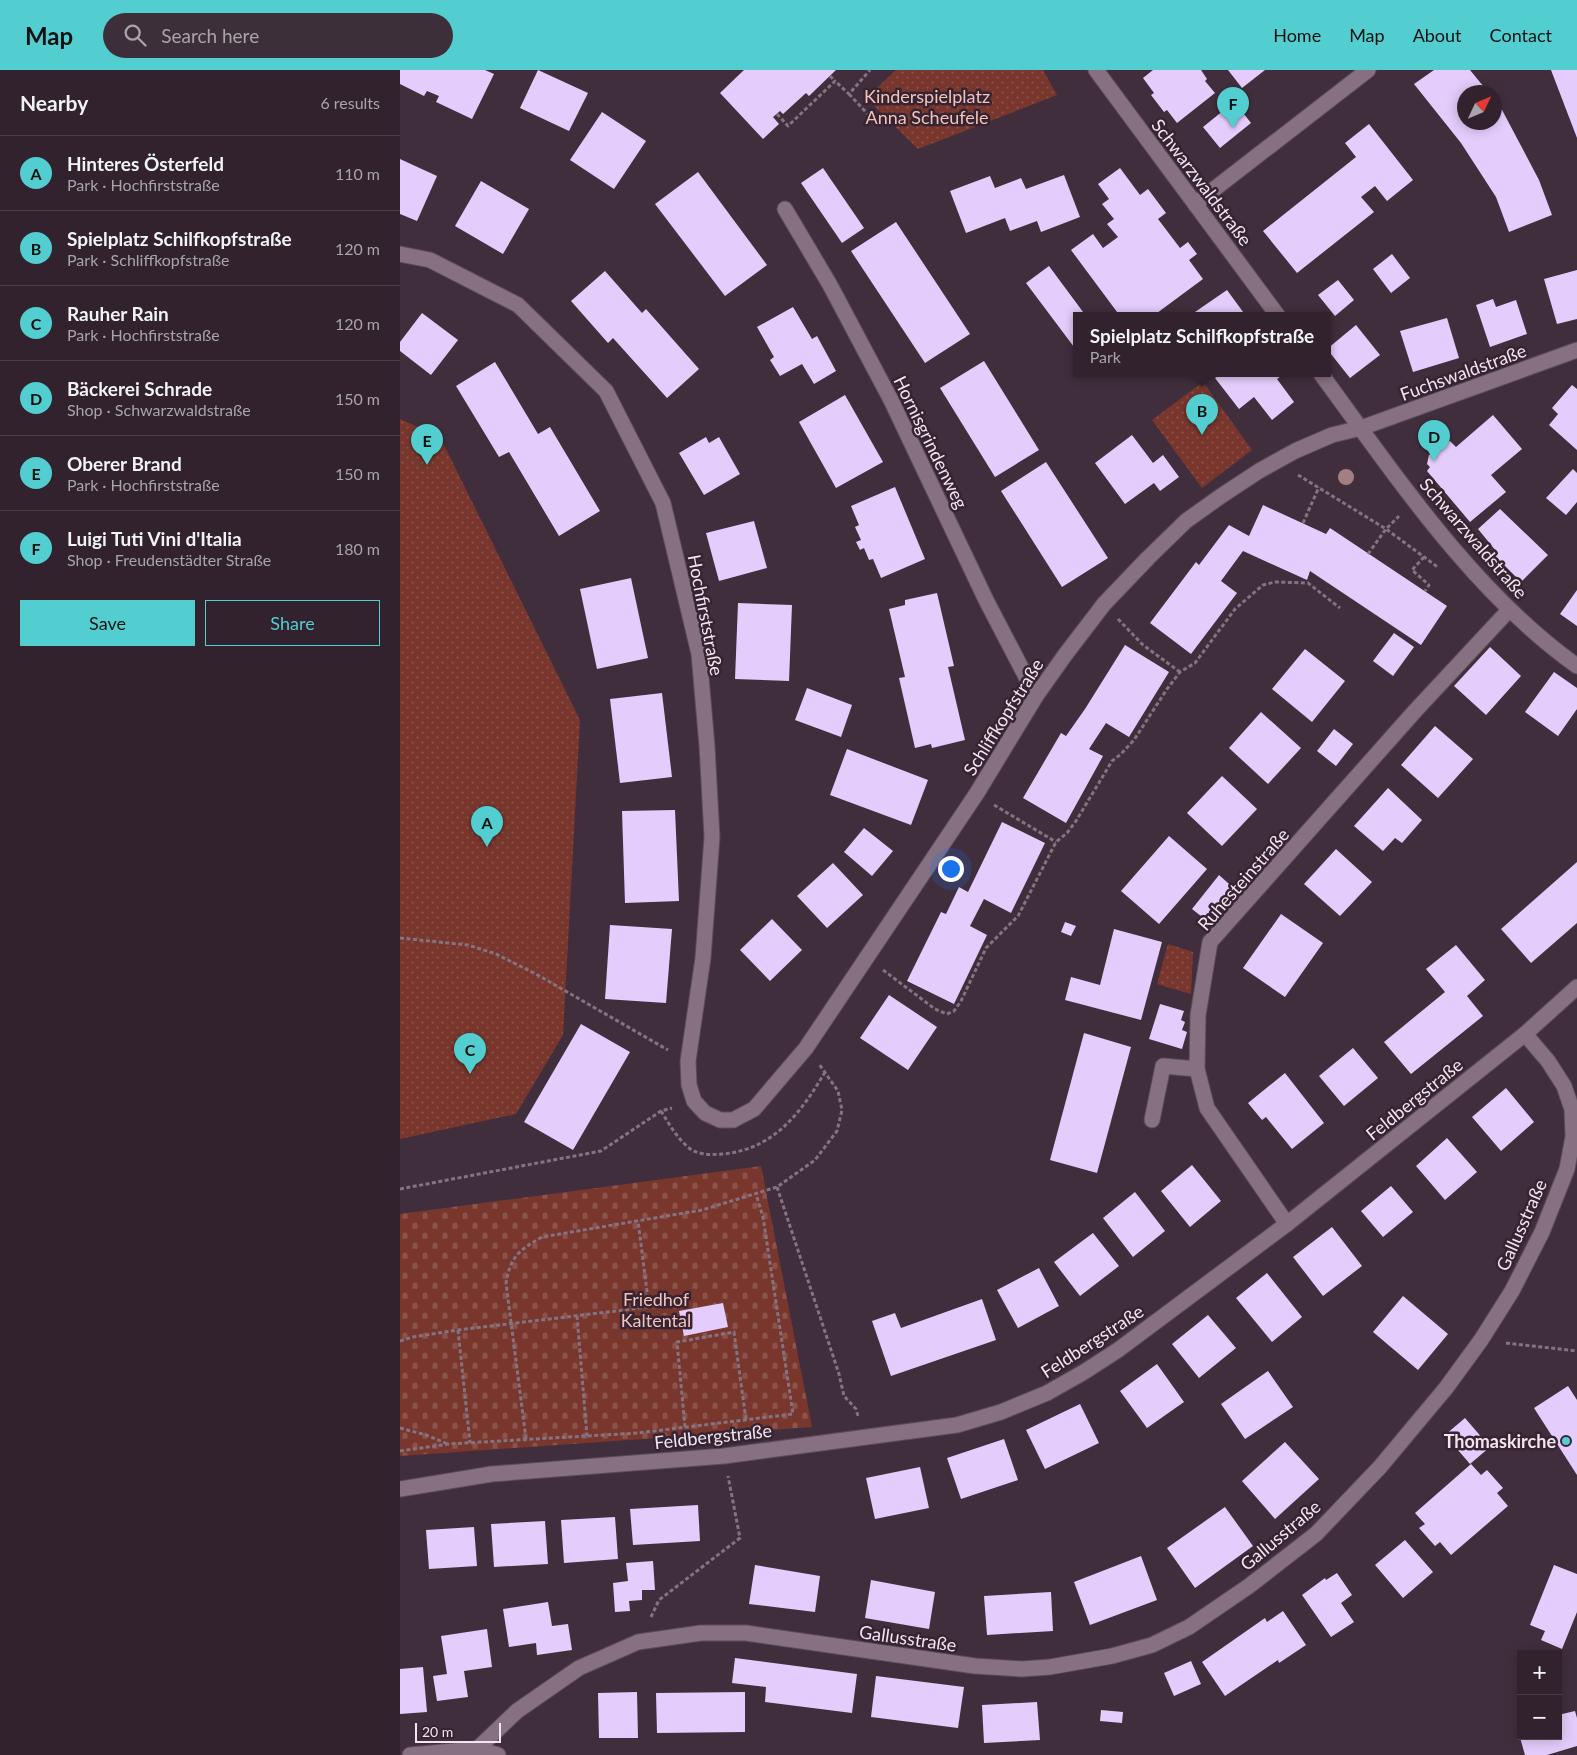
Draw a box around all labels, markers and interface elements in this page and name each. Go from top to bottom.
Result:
search box [103,13,453,58]
text: Map [25,21,73,50]
icon: search [121,21,149,49]
text: Search here [161,24,259,47]
text: Home [1273,24,1321,46]
text: Map [1349,24,1385,46]
text: About [1413,24,1462,46]
text: Contact [1490,24,1552,46]
park label: Kinderspielplatz Anna Scheufele [864,85,990,128]
north arrow [1457,85,1502,130]
pin: F [1217,87,1249,128]
text: Nearby [20,90,88,115]
text: 6 results [320,93,380,112]
street label: Schwarzwaldstraße [1147,114,1257,250]
text: Hinteres Österfeld [67,152,224,175]
text: A [30,164,42,183]
text: 110 m [335,164,380,183]
text: Park · Hochfirststraße [67,175,220,194]
text: Spielplatz Schilfkopfstraße [67,227,292,250]
text: B [31,239,41,258]
text: 120 m [335,239,380,258]
text: Park · Schliffkopfstraße [67,250,229,269]
text: Rauher Rain [67,302,169,325]
popup [1073,312,1331,377]
text: C [31,314,41,333]
text: 120 m [335,314,380,333]
text: Spielplatz Schilfkopfstraße [1090,324,1314,347]
text: Park · Hochfirststraße [67,325,220,344]
street label: Fuchswaldstraße [1397,339,1529,405]
text: Park [1090,347,1121,366]
street label: Hornisgrindenweg [889,372,973,512]
text: Bäckerei Schrade [67,377,212,400]
text: D [30,389,42,408]
text: 150 m [335,389,380,408]
pin: B [1186,394,1218,435]
text: Shop · Schwarzwaldstraße [67,400,251,419]
pin: D [1418,420,1450,461]
pin: E [411,424,443,465]
text: Oberer Brand [67,452,182,475]
text: E [31,464,41,483]
text: 150 m [335,464,380,483]
street label: Schwarzwaldstraße [1416,473,1532,603]
text: Park · Hochfirststraße [67,475,220,494]
text: Luigi Tuti Vini d'Italia [67,527,242,550]
text: F [31,539,41,558]
text: 180 m [335,539,380,558]
text: Shop · Freudenstädter Straße [67,550,271,569]
street label: Hochfirststraße [683,553,729,677]
button: Save [20,600,195,646]
button: Share [205,600,380,646]
street label: Schliffkopfstraße [958,655,1048,779]
pin: A [471,806,503,847]
street label: Ruhesteinstraße [1193,823,1293,935]
your location [938,856,964,882]
pin: C [454,1033,486,1074]
street label: Feldbergstraße [1361,1053,1467,1145]
street label: Gallusstraße [1491,1176,1551,1274]
park label: Friedhof Kaltental [621,1288,691,1331]
street label: Feldbergstraße [1036,1300,1148,1382]
street label: Feldbergstraße [653,1419,773,1453]
place label: Thomaskirche [1444,1430,1556,1452]
marker: Thomaskirche [1560,1435,1572,1447]
street label: Gallusstraße [1235,1495,1325,1575]
street label: Gallusstraße [858,1620,958,1656]
map controls [1517,1650,1562,1740]
button: + [1517,1650,1562,1695]
button: − [1517,1695,1562,1740]
scale bar [415,1720,501,1743]
text: 20 m [422,1723,453,1740]

